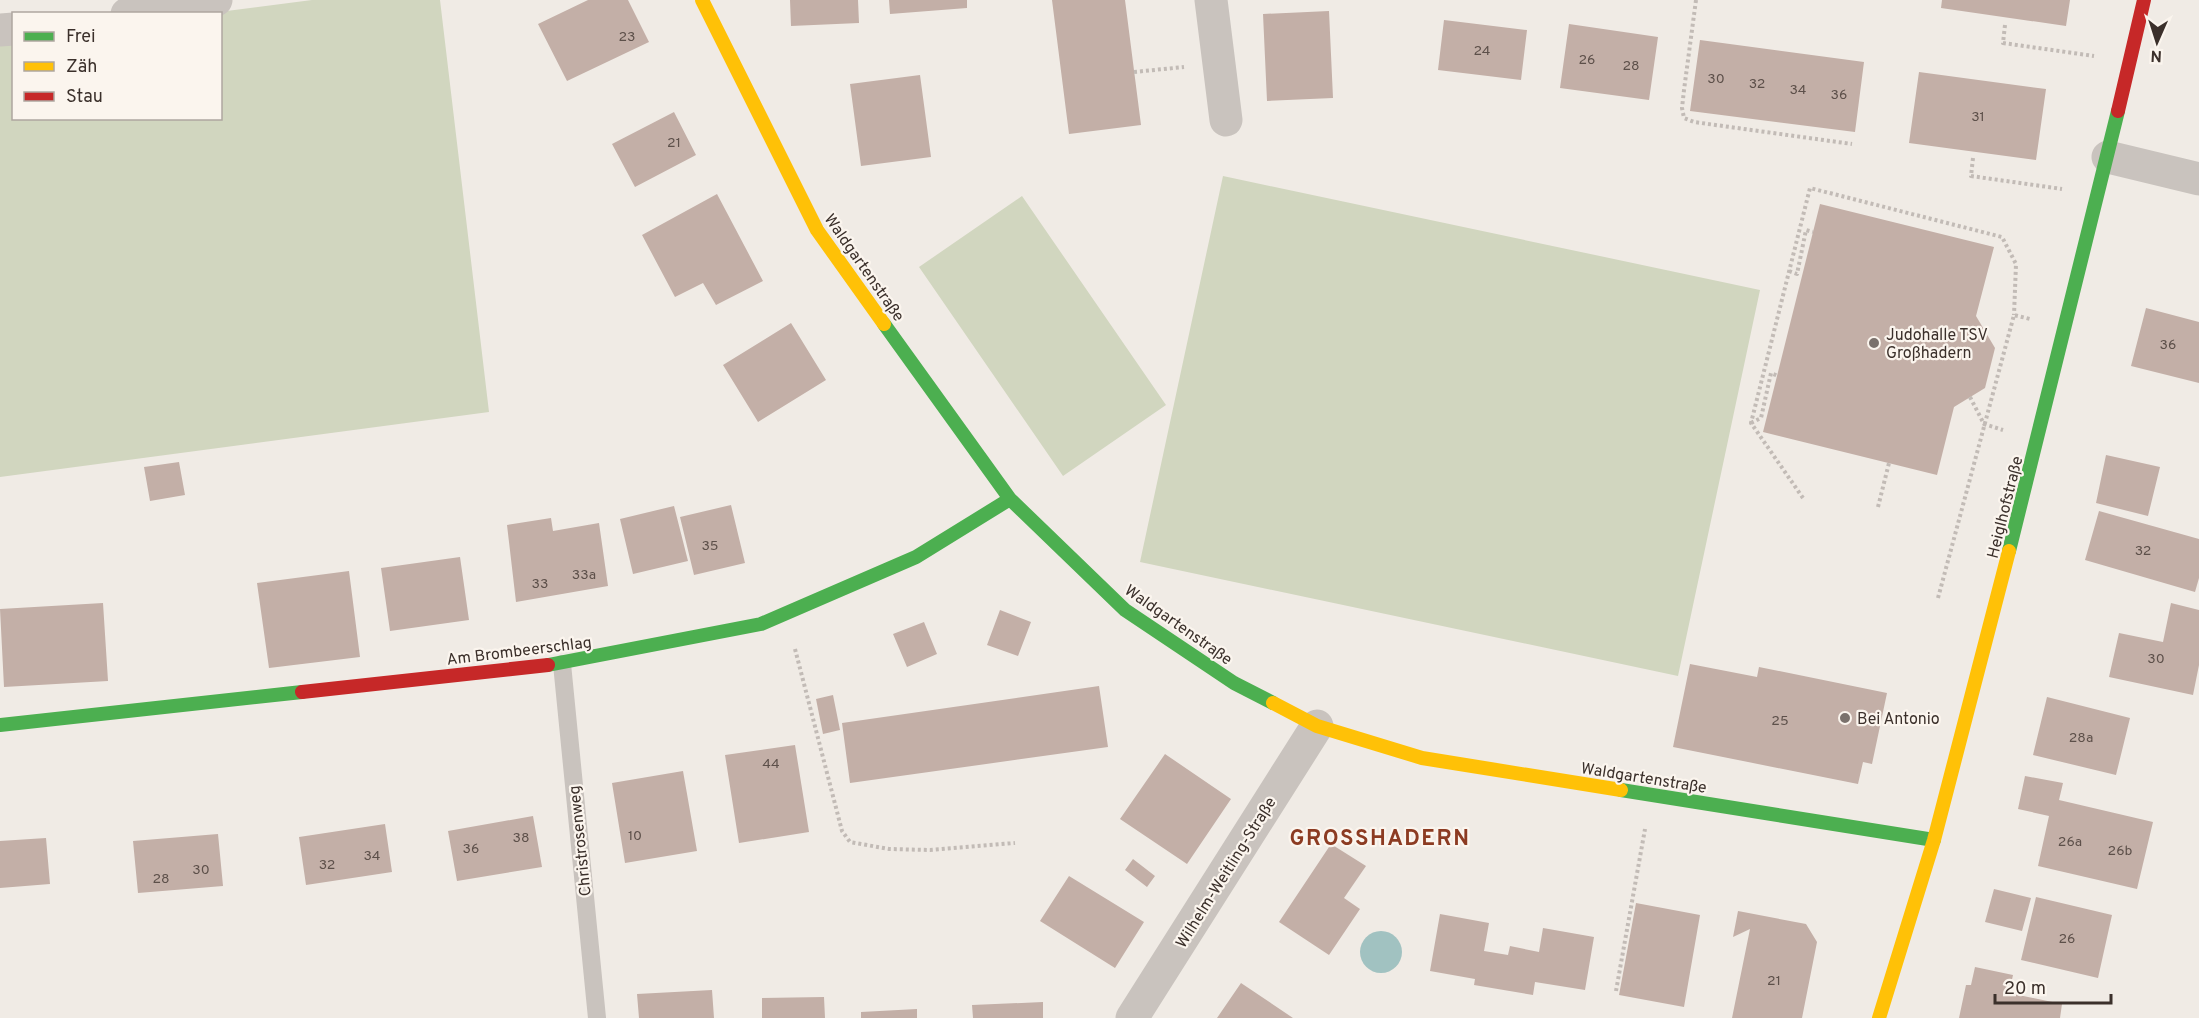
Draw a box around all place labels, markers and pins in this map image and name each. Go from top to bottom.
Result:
place label: Judohalle TSV Großhadern [1886,326,1988,364]
marker: Judohalle TSV Großhadern [1867,336,1881,350]
place label: Bei Antonio [1857,710,1940,730]
marker: Bei Antonio [1838,711,1852,725]

